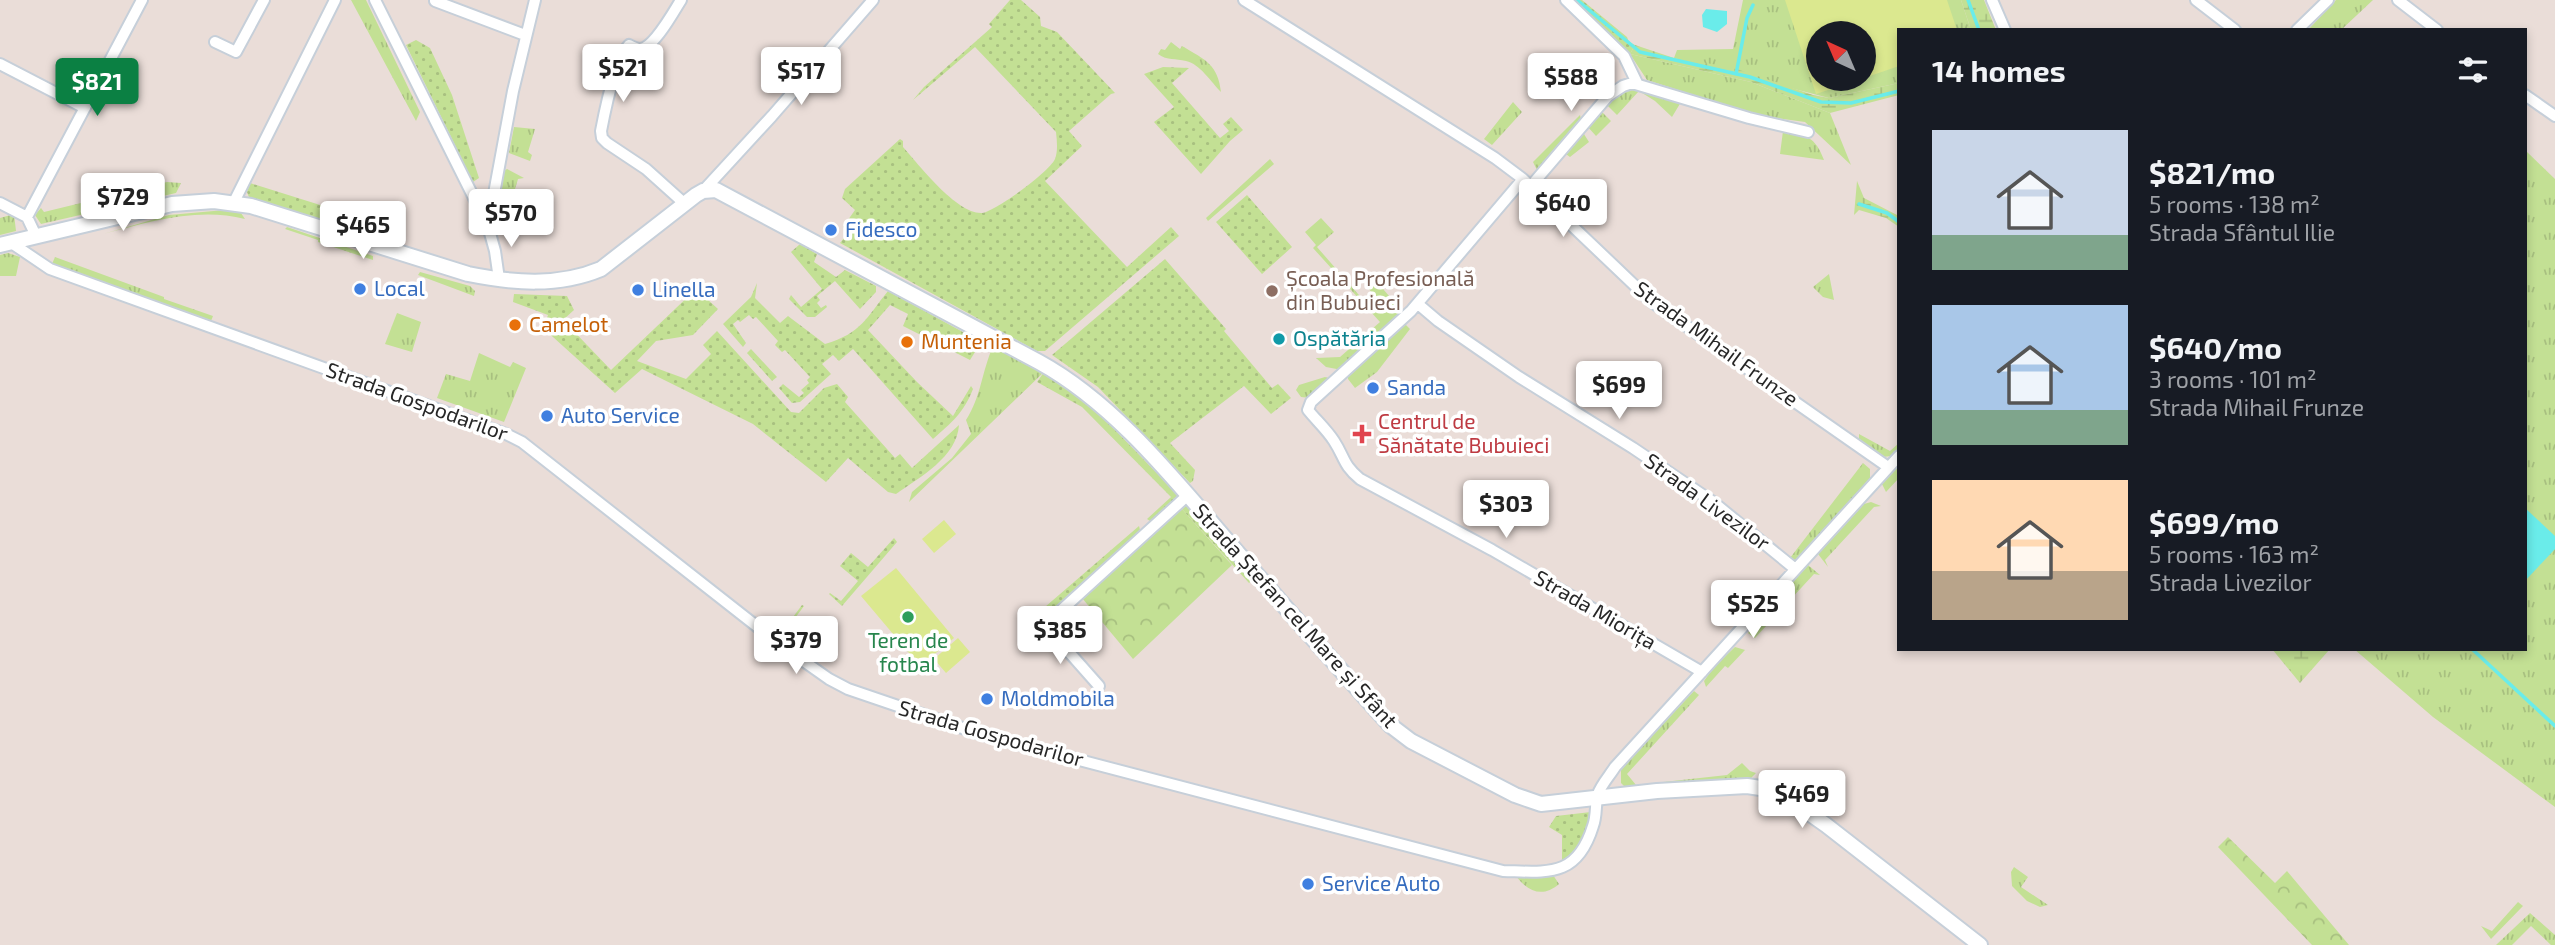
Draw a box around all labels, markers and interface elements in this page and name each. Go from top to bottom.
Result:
north arrow [1806,21,1876,91]
map controls [1806,21,1876,91]
pin: $521 [582,44,664,104]
pin: $517 [760,48,842,107]
icon: filters [2454,51,2492,89]
text: 14 homes [1932,52,2066,88]
text: $521 [598,53,648,81]
pin: $588 [1530,54,1612,113]
text: $517 [777,56,825,84]
pin: $821 [56,58,138,118]
text: $588 [1544,62,1598,90]
text: $821 [72,67,122,95]
text: $821/mo [2149,154,2275,190]
icon: home [1988,158,2072,242]
pin: $729 [82,174,164,233]
pin: $640 [1522,180,1604,239]
text: $729 [97,182,149,210]
text: $640 [1535,188,1591,216]
pin: $570 [470,190,552,249]
text: 5 rooms · 138 m² [2149,190,2320,218]
text: $570 [485,198,537,226]
pin: $465 [322,202,404,261]
text: $465 [336,210,390,238]
place label: Fidesco [845,216,918,241]
text: Strada Sfântul Ilie [2149,218,2335,246]
marker: Fidesco [823,222,839,238]
place label: Școala Profesională din Bubuieci [1286,265,1475,314]
place label: Local [374,275,425,300]
street label: Strada Mihail Frunze [1630,275,1804,411]
place label: Linella [652,276,715,301]
marker: Local [352,281,368,297]
marker: Linella [630,282,646,298]
marker: Școala Profesională din Bubuieci [1264,283,1280,299]
place label: Camelot [529,311,608,336]
marker: Camelot [507,317,523,333]
place label: Ospătăria [1293,325,1386,350]
place label: Muntenia [921,328,1012,353]
text: $640/mo [2149,329,2282,365]
marker: Ospătăria [1271,331,1287,347]
icon: home [1988,333,2072,417]
marker: Muntenia [899,334,915,350]
street label: Strada Gospodarilor [323,356,512,445]
pin: $699 [1578,362,1660,421]
text: 3 rooms · 101 m² [2149,365,2316,393]
text: $699 [1592,370,1646,398]
place label: Sanda [1387,374,1446,399]
marker: Sanda [1365,380,1381,396]
text: Strada Mihail Frunze [2149,393,2364,421]
place label: Auto Service [561,402,680,427]
marker: Auto Service [539,408,555,424]
place label: Centrul de Sănătate Bubuieci [1378,408,1549,457]
marker: Centrul de Sănătate Bubuieci [1352,424,1372,444]
street label: Strada Livezilor [1640,447,1776,555]
pin: $303 [1465,480,1547,540]
text: $303 [1479,489,1533,517]
street label: Strada Ștefan cel Mare și Sfânt [1187,498,1403,734]
text: $699/mo [2149,504,2279,540]
icon: home [1988,508,2072,592]
text: 5 rooms · 163 m² [2149,540,2319,568]
street label: Strada Miorița [1529,564,1661,655]
text: Strada Livezilor [2149,568,2312,596]
pin: $525 [1712,580,1794,640]
text: $525 [1727,589,1779,617]
pin: $385 [1019,606,1101,666]
marker: Teren de fotbal [900,609,916,625]
text: $385 [1033,615,1087,643]
pin: $379 [755,616,837,676]
text: $379 [770,625,822,653]
place label: Teren de fotbal [868,627,948,676]
place label: Moldmobila [1001,685,1115,710]
marker: Moldmobila [979,691,995,707]
street label: Strada Gospodarilor [896,694,1087,771]
pin: $469 [1761,770,1843,830]
text: $469 [1774,779,1830,807]
place label: Service Auto [1322,870,1440,895]
marker: Service Auto [1300,876,1316,892]

